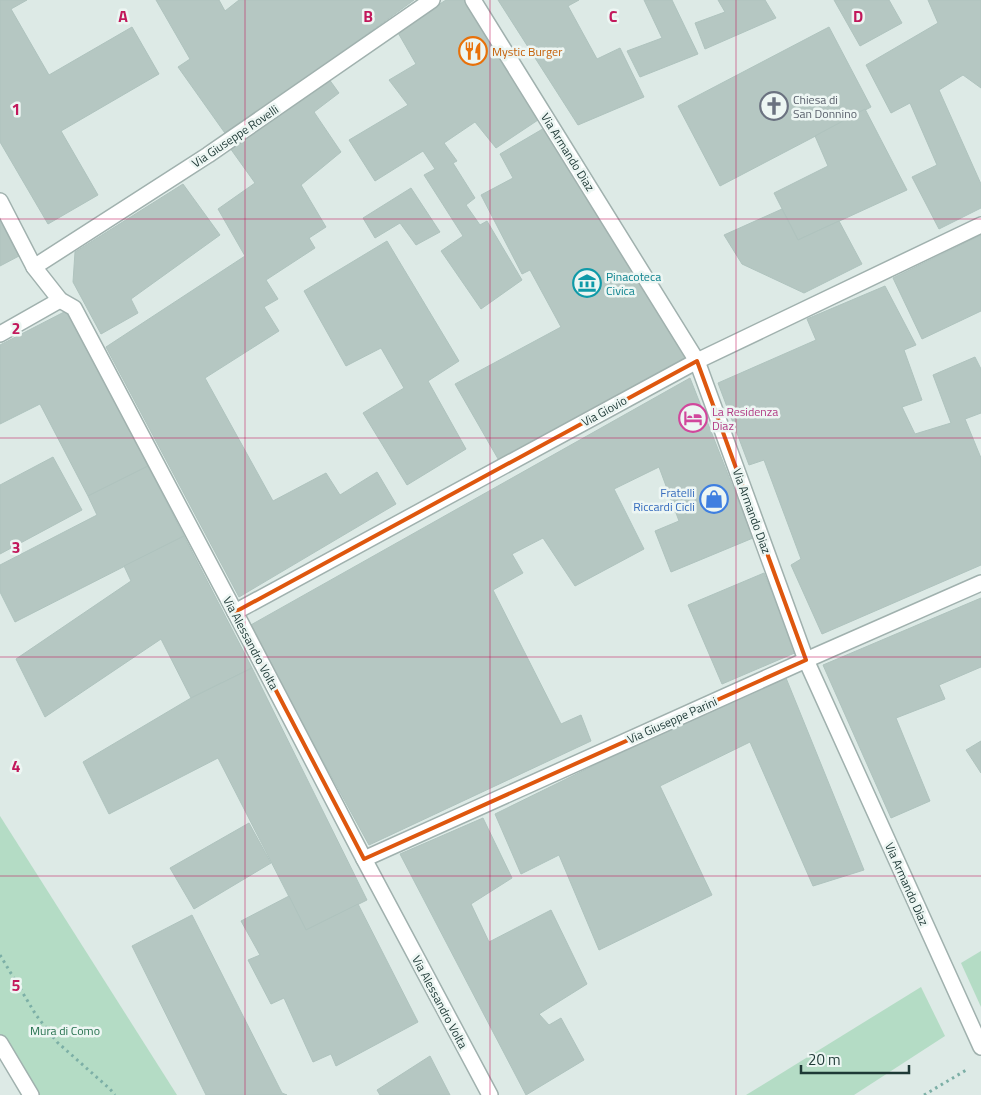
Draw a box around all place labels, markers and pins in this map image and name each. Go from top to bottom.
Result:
restaurant icon: Mystic Burger [458,36,488,66]
place label: Mystic Burger [492,42,562,61]
place label: Chiesa di San Donnino [793,90,857,123]
church icon: Chiesa di San Donnino [759,91,789,121]
place label: Pinacoteca Civica [606,267,661,300]
museum icon: Pinacoteca Civica [572,268,602,298]
place label: La Residenza Diaz [712,402,778,435]
hotel icon: La Residenza Diaz [678,403,708,433]
place label: Fratelli Riccardi Cicli [633,483,695,516]
shop icon: Fratelli Riccardi Cicli [699,484,729,514]

